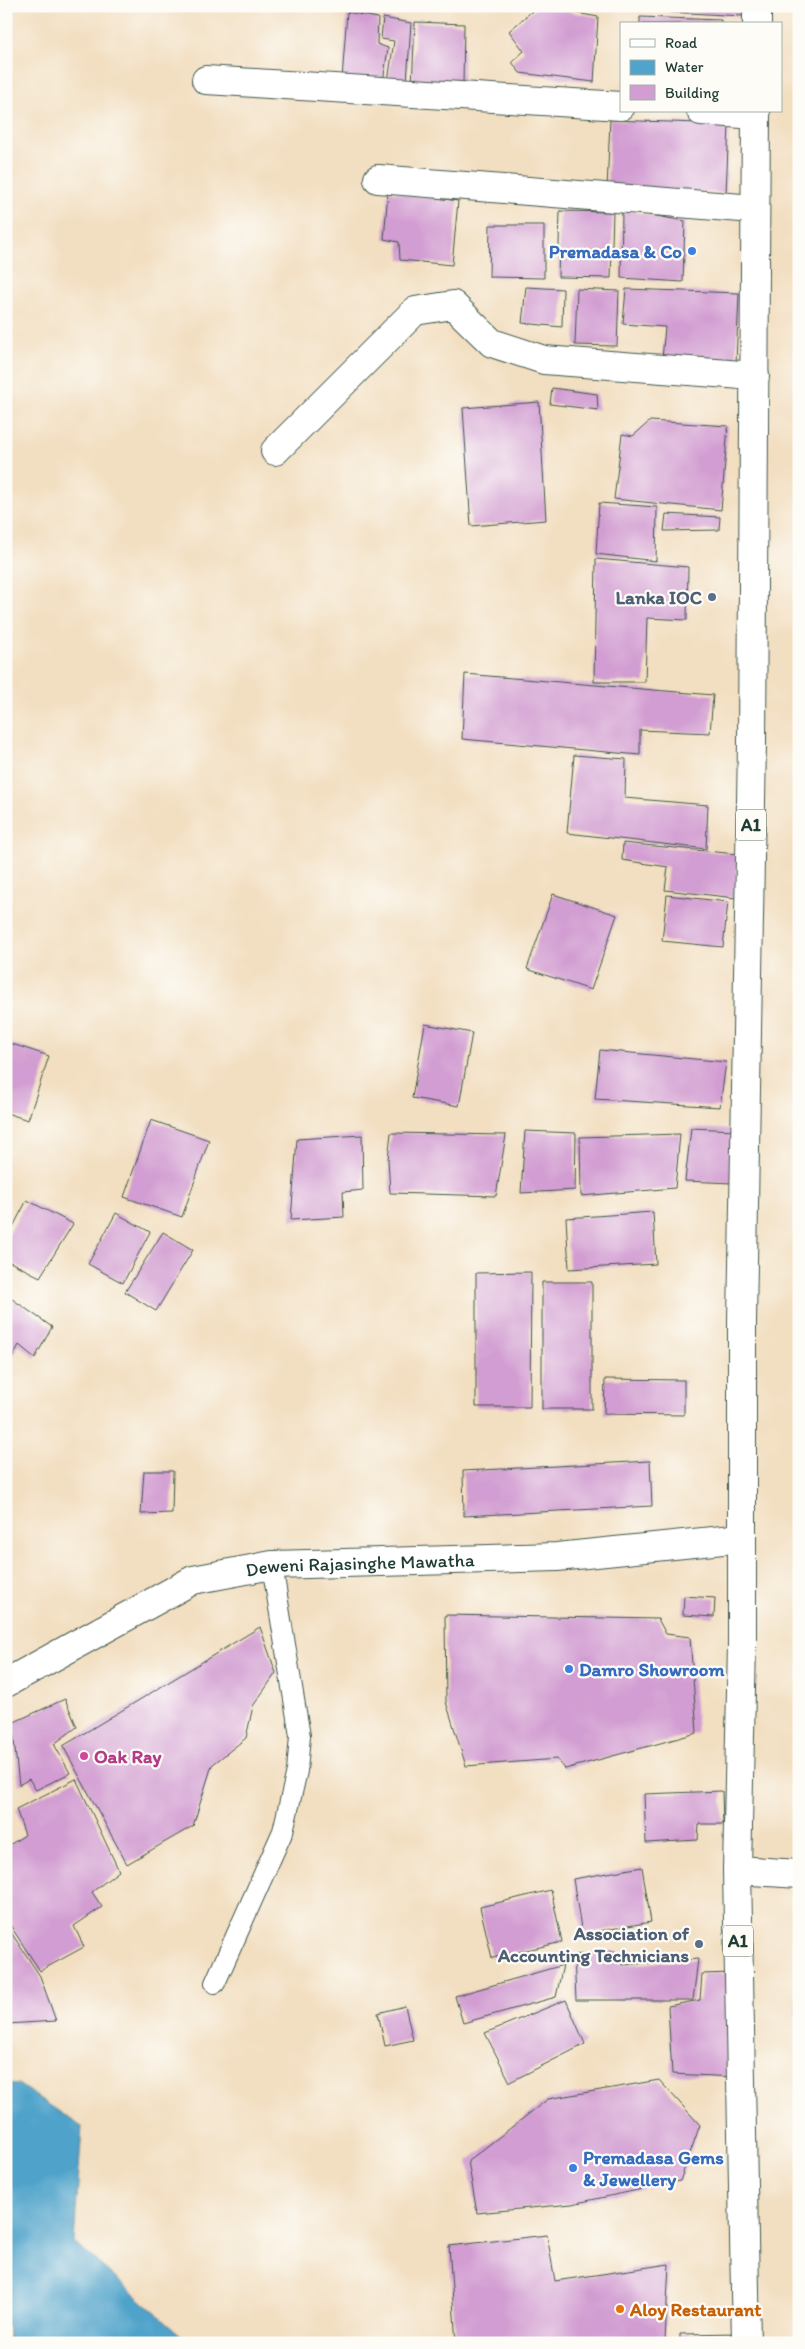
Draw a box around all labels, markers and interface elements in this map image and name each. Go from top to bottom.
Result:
legend [620,22,782,112]
text: Road [665,34,698,52]
text: Water [665,58,704,76]
text: Building [665,84,719,102]
place label: Premadasa & Co [549,240,682,263]
marker: Premadasa & Co [686,245,698,257]
place label: Lanka IOC [615,586,702,609]
marker: Lanka IOC [706,591,718,603]
road number: A1 [736,810,766,840]
street label: Deweni Rajasinghe Mawatha [244,1548,475,1582]
place label: Damro Showroom [579,1658,724,1681]
marker: Damro Showroom [563,1663,575,1675]
place label: Oak Ray [94,1745,161,1768]
marker: Oak Ray [78,1750,90,1762]
place label: Association of Accounting Technicians [497,1922,690,1967]
road number: A1 [723,1925,753,1956]
marker: Association of Accounting Technicians [693,1938,705,1950]
place label: Premadasa Gems & Jewellery [583,2146,724,2191]
marker: Premadasa Gems & Jewellery [567,2162,579,2174]
place label: Aloy Restaurant [629,2298,761,2321]
marker: Aloy Restaurant [614,2303,626,2315]

